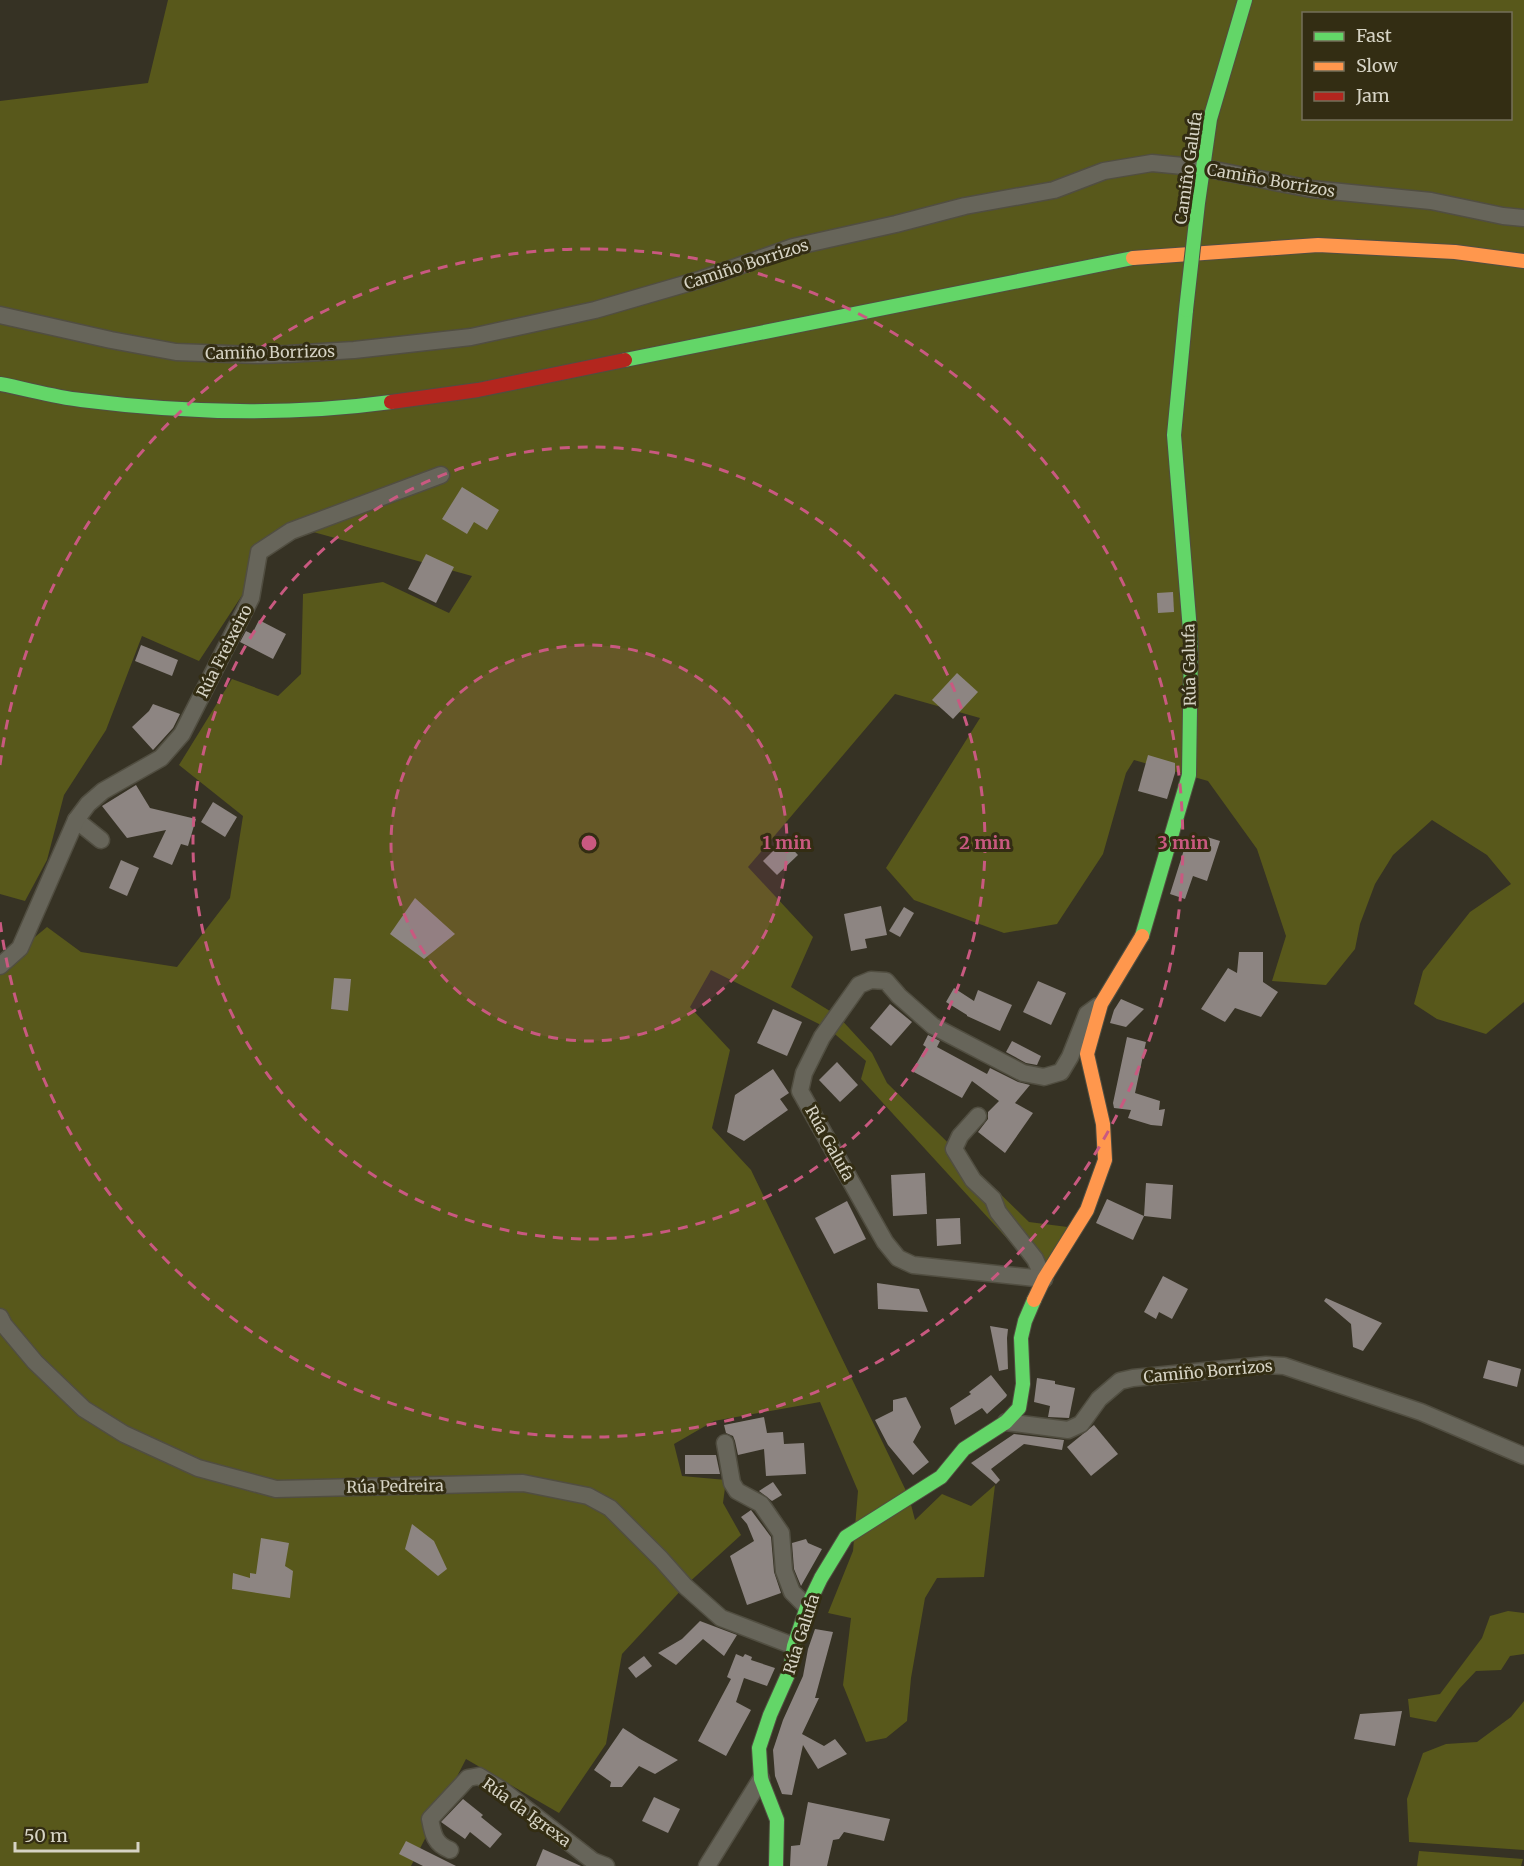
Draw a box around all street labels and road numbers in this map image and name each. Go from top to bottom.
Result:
street label: Camiño Galufa [1170,110,1206,226]
street label: Camiño Borrizos [1205,159,1337,201]
street label: Camiño Borrizos [681,234,811,294]
street label: Camiño Borrizos [205,341,335,363]
street label: Rúa Freixeiro [192,601,256,701]
street label: Rúa Galufa [1178,623,1200,707]
street label: Rúa Galufa [801,1102,859,1184]
street label: Camiño Borrizos [1142,1355,1274,1387]
street label: Rúa Pedreira [346,1475,444,1497]
street label: Rúa Galufa [779,1591,823,1677]
street label: Rúa da Igrexa [479,1773,575,1851]

